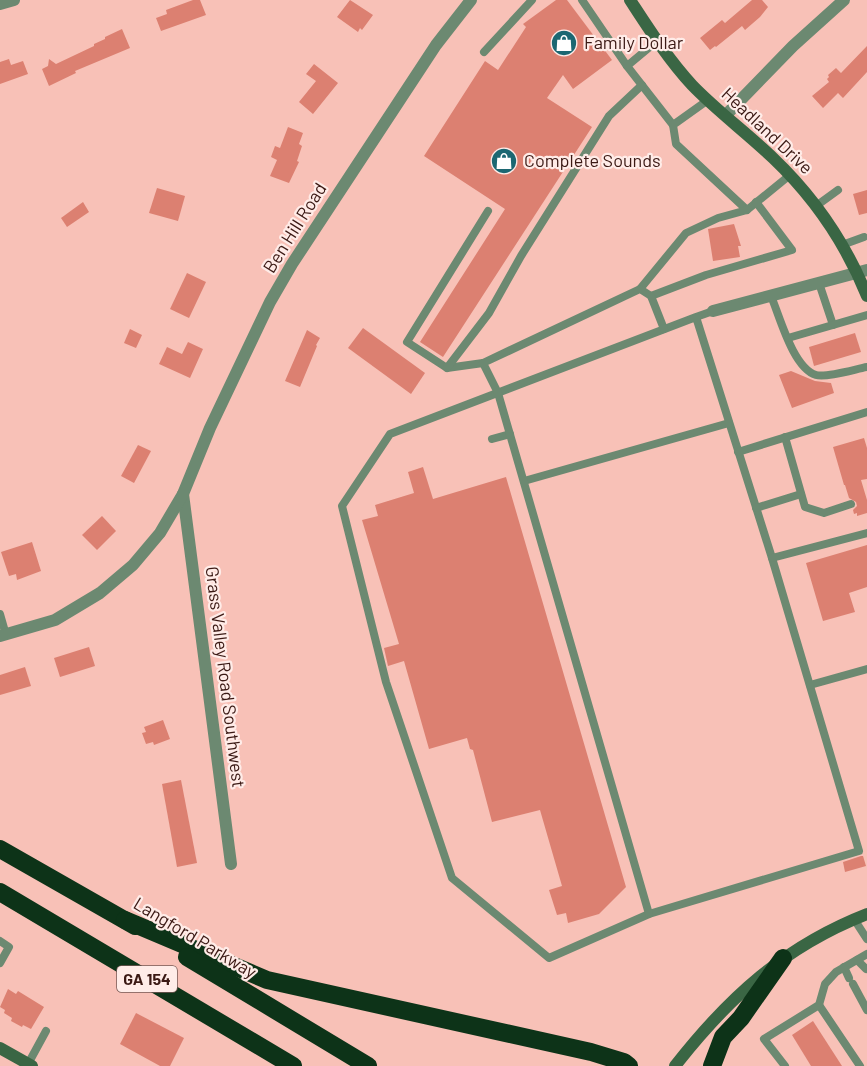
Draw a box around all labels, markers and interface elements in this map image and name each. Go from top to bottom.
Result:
shop icon: Family Dollar [549,28,579,58]
place label: Family Dollar [584,31,684,53]
street label: Headland Drive [717,82,818,178]
shop icon: Complete Sounds [489,146,519,176]
place label: Complete Sounds [524,149,661,171]
street label: Ben Hill Road [258,178,331,277]
street label: Grass Valley Road Southwest [202,565,250,789]
street label: Langford Parkway [130,892,261,983]
road number: GA 154 [117,966,177,992]

